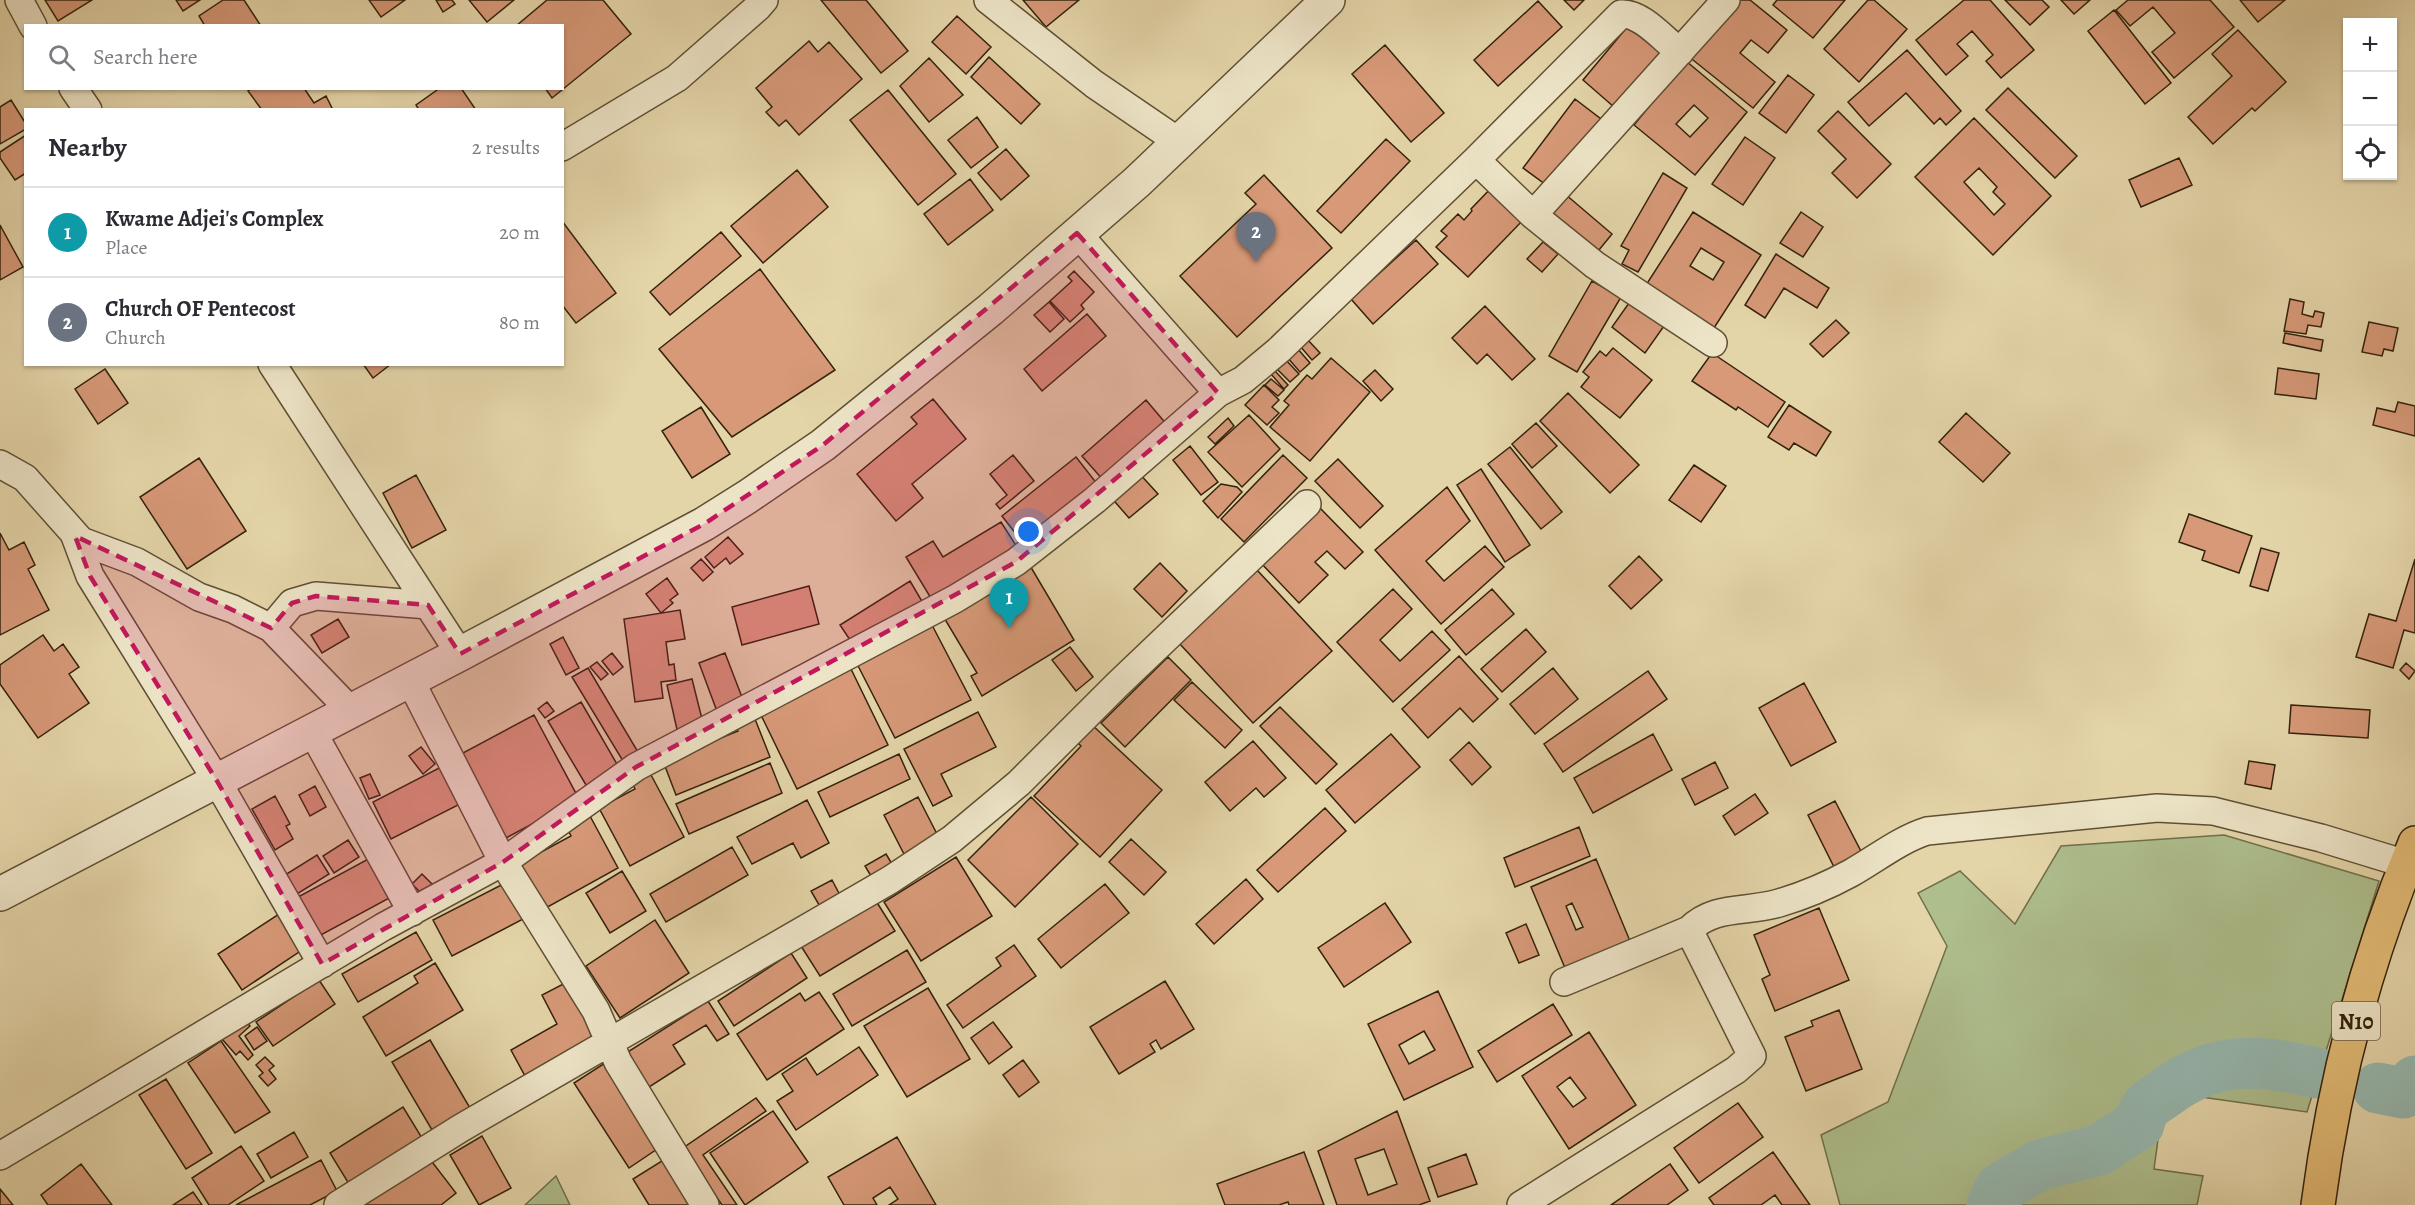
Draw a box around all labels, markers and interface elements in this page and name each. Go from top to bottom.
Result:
map controls [2343,18,2397,180]
button: + [2343,18,2397,72]
search box [24,24,564,90]
icon: search [45,41,78,74]
text: Search here [93,42,198,72]
button: − [2343,72,2397,126]
button: locate [2343,126,2397,180]
text: Nearby [48,130,127,165]
text: 2 results [472,134,540,161]
text: Kwame Adjei's Complex [105,204,324,234]
pin: 2 [1236,212,1276,262]
text: 1 [64,219,71,246]
text: 20 m [499,219,540,246]
text: Place [105,234,147,261]
text: Church OF Pentecost [105,294,296,324]
text: 2 [63,309,72,336]
text: 80 m [499,309,540,336]
text: Church [105,324,166,351]
your location [1014,517,1043,546]
pin: 1 [990,578,1028,628]
road number: N10 [2332,1002,2380,1040]

